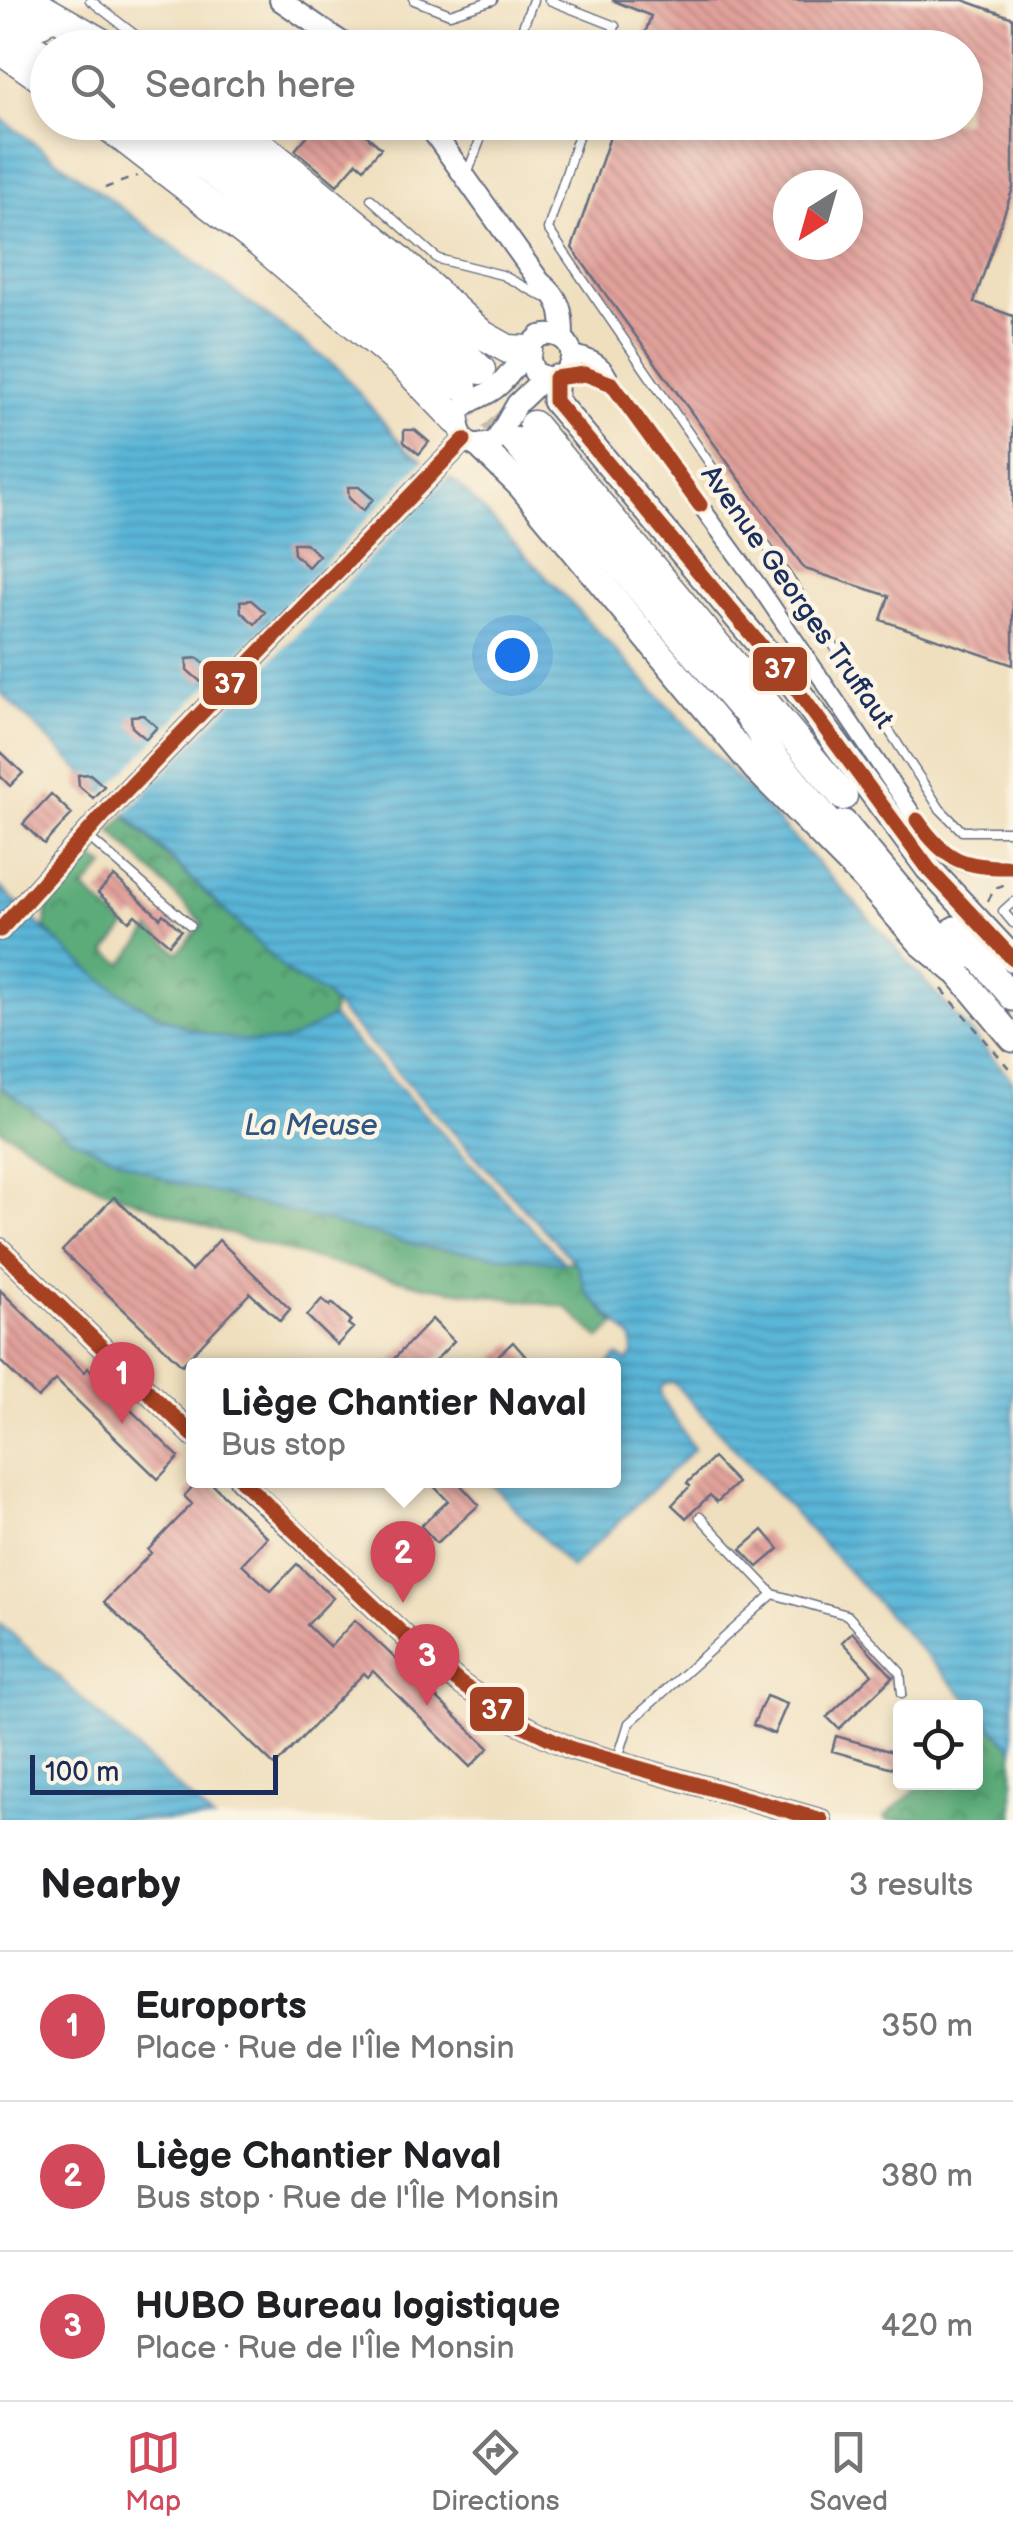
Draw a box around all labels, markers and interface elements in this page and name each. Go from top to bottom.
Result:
search box [30,30,983,140]
icon: search [65,58,120,113]
text: Search here [145,63,356,108]
north arrow [773,170,863,260]
street label: Avenue Georges Truffaut [694,459,901,735]
your location [487,630,538,681]
line badge: 37 [751,645,809,693]
text: 37 [764,653,796,686]
line badge: 37 [201,659,259,707]
text: 37 [214,668,246,701]
water label: La Meuse [244,1108,378,1144]
pin: 1 [90,1342,154,1424]
popup [186,1358,621,1488]
text: Liège Chantier Naval [220,1381,587,1426]
text: Bus stop [220,1426,346,1465]
pin: 2 [370,1520,436,1603]
pin: 3 [394,1624,460,1706]
line badge: 37 [468,1685,526,1733]
text: 37 [481,1694,513,1727]
map controls [893,1700,983,1790]
button: locate [893,1700,983,1790]
scale bar [30,1750,278,1794]
text: 100 m [45,1756,119,1789]
text: Nearby [40,1860,180,1911]
text: 3 results [849,1866,973,1905]
text: Euroports [135,1984,307,2029]
text: 1 [66,2007,79,2046]
text: 350 m [881,2007,973,2046]
text: Place · Rue de l'Île Monsin [135,2029,514,2068]
text: Liège Chantier Naval [135,2134,501,2179]
text: 2 [63,2157,82,2196]
text: 380 m [881,2157,973,2196]
text: Bus stop · Rue de l'Île Monsin [135,2179,559,2218]
text: HUBO Bureau logistique [135,2284,560,2329]
text: 3 [63,2307,82,2346]
text: 420 m [881,2307,973,2346]
text: Place · Rue de l'Île Monsin [135,2329,514,2368]
tab: Map [125,2425,181,2518]
tab: Directions [431,2425,560,2518]
tab: Saved [810,2425,888,2518]

